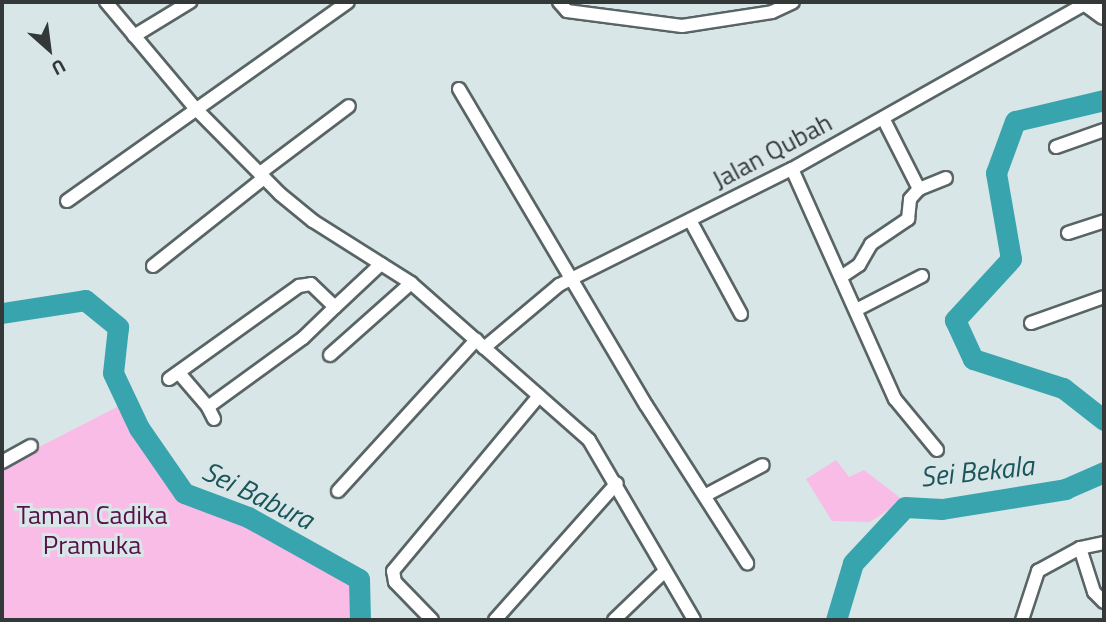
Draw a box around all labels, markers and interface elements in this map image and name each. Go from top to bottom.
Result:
north arrow [14,14,84,84]
text: U [47,52,71,84]
street label: Jalan Qubah [707,107,837,195]
water label: Sei Bekala [919,448,1035,494]
water label: Sei Babura [197,454,319,536]
park label: Taman Cadika Pramuka [17,499,167,560]

